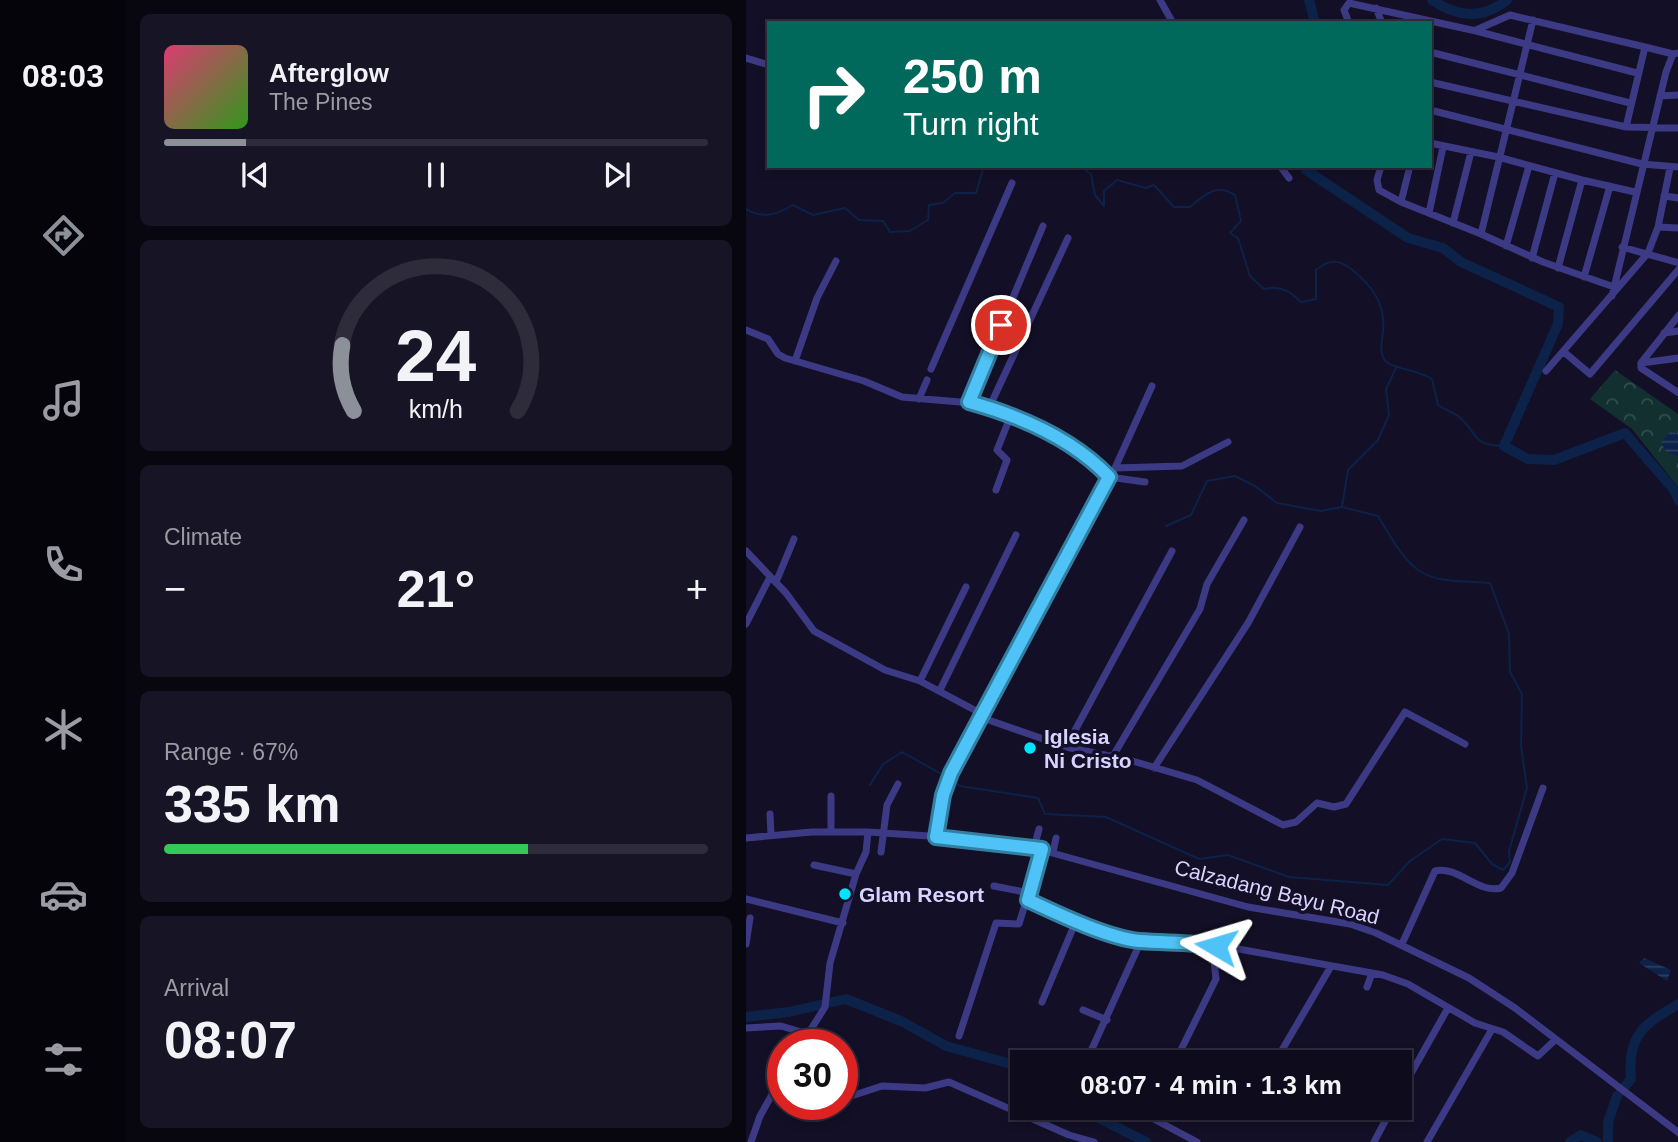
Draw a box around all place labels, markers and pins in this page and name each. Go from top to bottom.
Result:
pin [971,295,1031,355]
place label: Iglesia Ni Cristo [1044,725,1132,772]
marker: Iglesia Ni Cristo [1022,740,1038,756]
place label: Glam Resort [859,883,984,906]
marker: Glam Resort [837,886,853,902]

